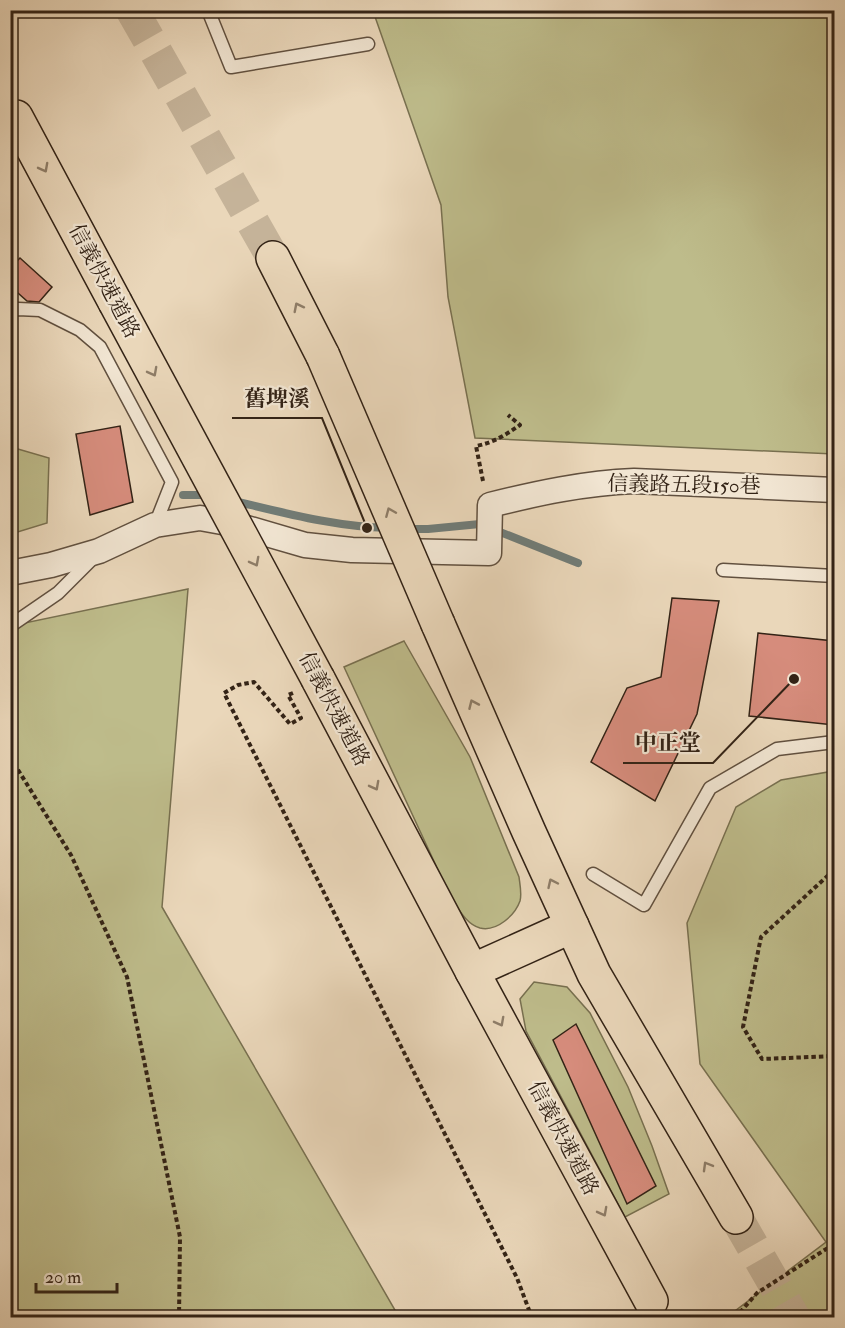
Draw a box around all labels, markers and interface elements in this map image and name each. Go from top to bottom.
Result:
one-way arrow [37,162,48,173]
street label: 信義快速道路 [63,219,145,343]
one-way arrow [294,302,305,313]
one-way arrow [146,366,157,376]
callout: 舊埤溪 [232,378,322,418]
text: 舊埤溪 [244,385,310,413]
street label: 信義路五段150巷 [607,470,761,500]
one-way arrow [385,508,397,519]
one-way arrow [248,556,259,567]
street label: 信義快速道路 [293,647,375,771]
one-way arrow [468,700,480,711]
callout: 中正堂 [623,723,713,763]
text: 中正堂 [635,729,701,757]
one-way arrow [368,780,379,791]
one-way arrow [548,878,560,889]
one-way arrow [493,1016,504,1027]
street label: 信義快速道路 [522,1076,604,1200]
one-way arrow [702,1162,714,1172]
one-way arrow [596,1206,607,1217]
scale bar [36,1256,117,1294]
text: 20 m [45,1266,81,1289]

